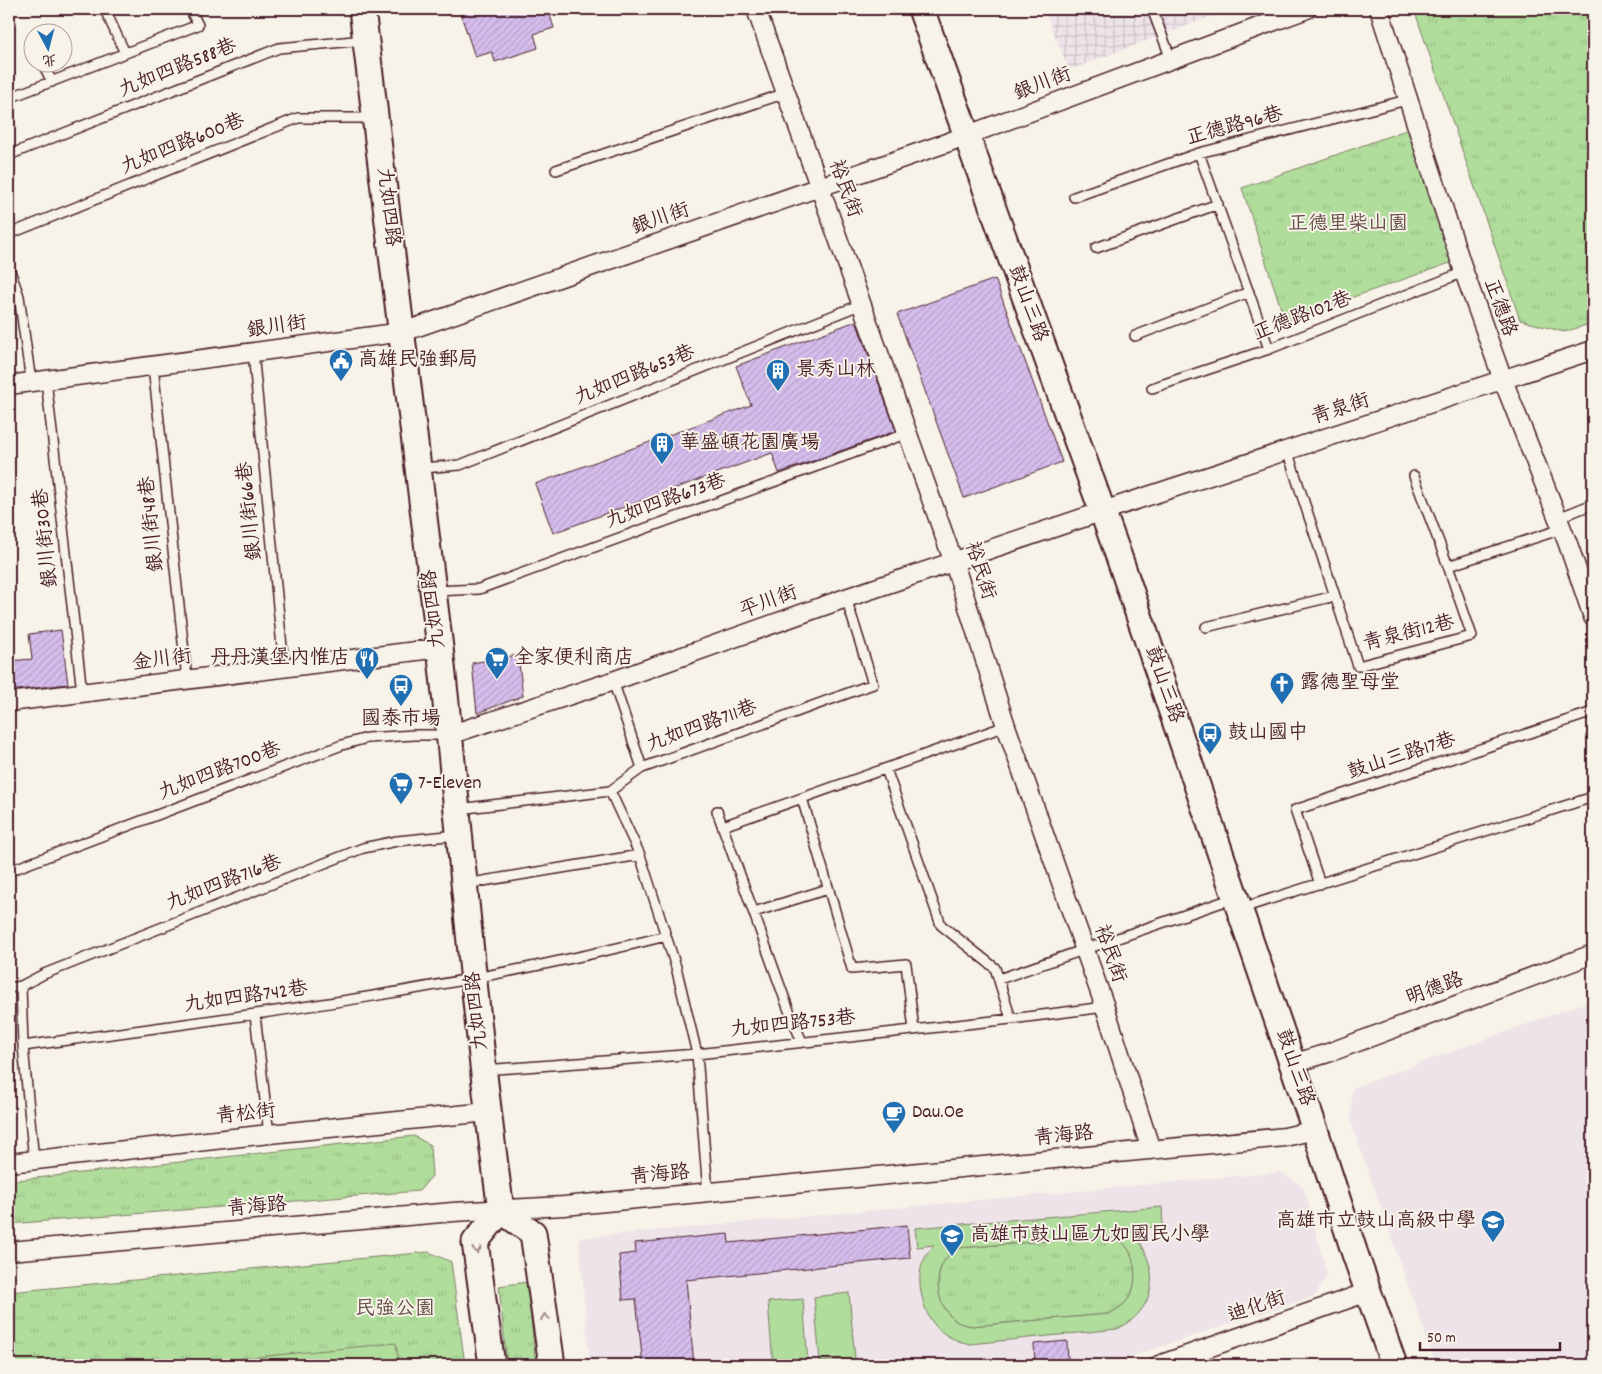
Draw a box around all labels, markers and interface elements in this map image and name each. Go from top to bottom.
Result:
north arrow [22,22,72,72]
street label: 九如四路588巷 [115,32,242,105]
text: 北 [41,48,58,70]
street label: 銀川街 [1010,61,1076,109]
street label: 正德路96巷 [1184,100,1287,153]
street label: 九如四路600巷 [117,107,250,183]
street label: 裕民街 [821,156,867,222]
street label: 九如四路 [368,166,406,249]
street label: 銀川街 [628,197,694,243]
park label: 正德里柴山園 [1288,211,1408,239]
street label: 鼓山三路 [1000,262,1054,347]
street label: 正德路 [1476,275,1523,342]
street label: 正德路102巷 [1249,285,1358,349]
street label: 銀川街 [245,310,309,346]
street label: 九如四路653巷 [570,339,700,413]
place label: 高雄民強郵局 [358,347,478,375]
public building icon: 高雄民強郵局 [328,348,354,382]
place label: 景秀山林 [796,357,876,385]
building icon: 景秀山林 [765,358,791,392]
street label: 青泉街 [1308,387,1374,433]
place label: 華盛頓花園廣場 [680,430,820,458]
building icon: 華盛頓花園廣場 [649,431,675,465]
street label: 銀川街66巷 [232,459,270,562]
street label: 九如四路673巷 [602,467,731,537]
street label: 銀川街48巷 [134,474,172,573]
street label: 銀川街30巷 [28,486,66,589]
street label: 裕民街 [956,538,1002,604]
street label: 九如四路 [416,567,454,650]
street label: 平川街 [736,580,802,626]
street label: 青泉街12巷 [1360,609,1459,659]
street label: 金川街 [131,643,193,679]
street label: 鼓山三路 [1137,643,1190,728]
place label: 丹丹漢堡內惟店 [210,645,350,673]
place label: 全家便利商店 [514,645,634,673]
restaurant icon: 丹丹漢堡內惟店 [354,646,380,680]
supermarket icon: 全家便利商店 [484,646,510,680]
place label: 露德聖母堂 [1300,670,1400,698]
church icon: 露德聖母堂 [1269,671,1295,705]
bus stop icon: 國泰市場 [388,673,414,707]
street label: 九如四路711巷 [643,694,762,760]
place label: 國泰市場 [361,706,441,734]
place label: 鼓山國中 [1228,720,1308,748]
bus stop icon: 鼓山國中 [1197,721,1223,755]
street label: 鼓山三路17巷 [1344,726,1461,788]
street label: 九如四路700巷 [155,735,286,808]
place label: 7-Eleven [418,770,482,798]
supermarket icon: 7-Eleven [388,771,414,805]
street label: 九如四路716巷 [162,849,287,919]
street label: 裕民街 [1086,921,1132,987]
street label: 明德路 [1402,966,1469,1013]
street label: 九如四路 [460,969,496,1052]
street label: 九如四路742巷 [182,975,311,1021]
street label: 九如四路753巷 [729,1004,858,1045]
street label: 鼓山三路 [1268,1026,1321,1111]
street label: 青松街 [215,1098,277,1132]
place label: Dau.Oe [912,1099,964,1127]
cafe icon: Dau.Oe [881,1100,907,1134]
street label: 青海路 [1033,1120,1096,1154]
street label: 青海路 [629,1159,692,1193]
street label: 青海路 [226,1191,289,1225]
place label: 高雄市立鼓山高級中學 [1276,1208,1476,1236]
school or university icon: 高雄市立鼓山高級中學 [1480,1209,1506,1243]
place label: 高雄市鼓山區九如國民小學 [970,1222,1210,1250]
school or university icon: 高雄市鼓山區九如國民小學 [939,1223,965,1257]
one-way arrow [471,1246,482,1254]
street label: 迪化街 [1224,1285,1290,1331]
park label: 民強公園 [355,1296,435,1324]
one-way arrow [540,1313,551,1321]
scale bar [1420,1319,1560,1351]
text: 50 m [1427,1328,1456,1350]

